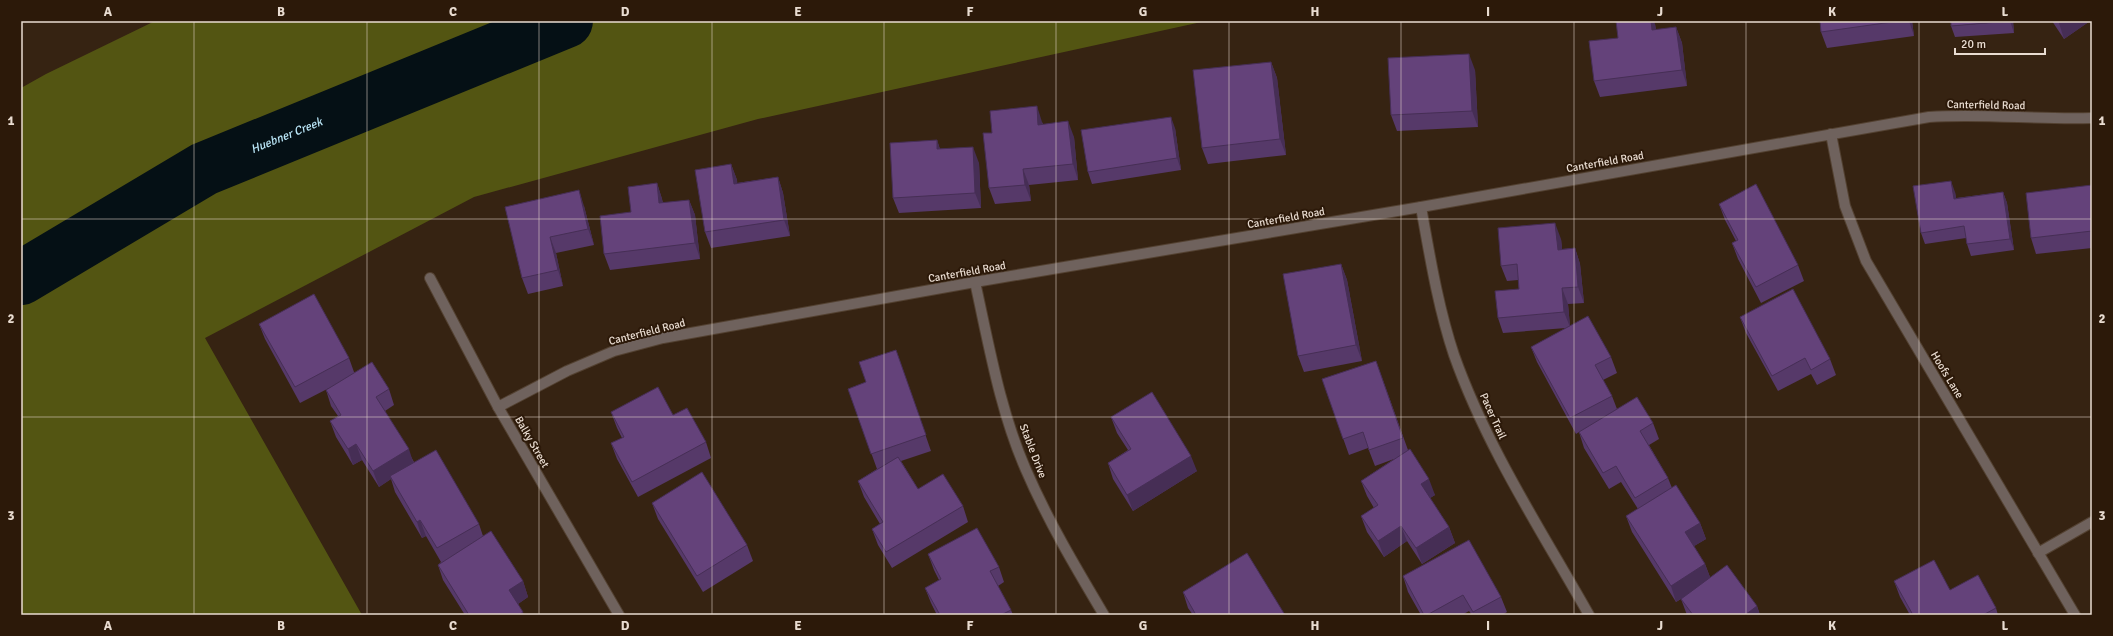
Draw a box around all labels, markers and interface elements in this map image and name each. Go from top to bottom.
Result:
text: A [104,4,113,20]
text: B [277,4,285,20]
text: C [449,4,457,20]
text: D [621,4,630,20]
text: E [794,4,802,20]
text: F [967,4,974,20]
text: G [1139,4,1147,20]
text: H [1311,4,1319,20]
text: I [1486,4,1490,20]
text: J [1657,4,1663,20]
text: K [1828,4,1836,20]
text: L [2002,4,2009,20]
scale bar [1955,30,2045,56]
text: 20 m [1961,37,1986,52]
street label: Canterfield Road [1947,98,2026,112]
text: 1 [7,113,15,129]
text: 1 [2098,113,2106,129]
water label: Huebner Creek [248,114,325,157]
street label: Canterfield Road [1565,149,1645,175]
street label: Canterfield Road [1246,205,1326,231]
street label: Canterfield Road [927,259,1007,285]
text: 2 [7,311,15,327]
text: 2 [2098,311,2106,327]
street label: Canterfield Road [607,316,687,348]
street label: Hoofs Lane [1928,349,1966,401]
street label: Pacer Trail [1477,391,1509,441]
street label: Balky Street [512,414,552,470]
street label: Stable Drive [1017,422,1049,480]
text: 3 [7,508,15,524]
text: 3 [2098,508,2106,524]
text: A [104,618,113,634]
text: B [277,618,285,634]
text: C [449,618,457,634]
text: D [621,618,630,634]
text: E [794,618,802,634]
text: F [967,618,974,634]
text: G [1139,618,1147,634]
text: H [1311,618,1319,634]
text: I [1486,618,1490,634]
text: J [1657,618,1663,634]
text: K [1828,618,1836,634]
text: L [2002,618,2009,634]

